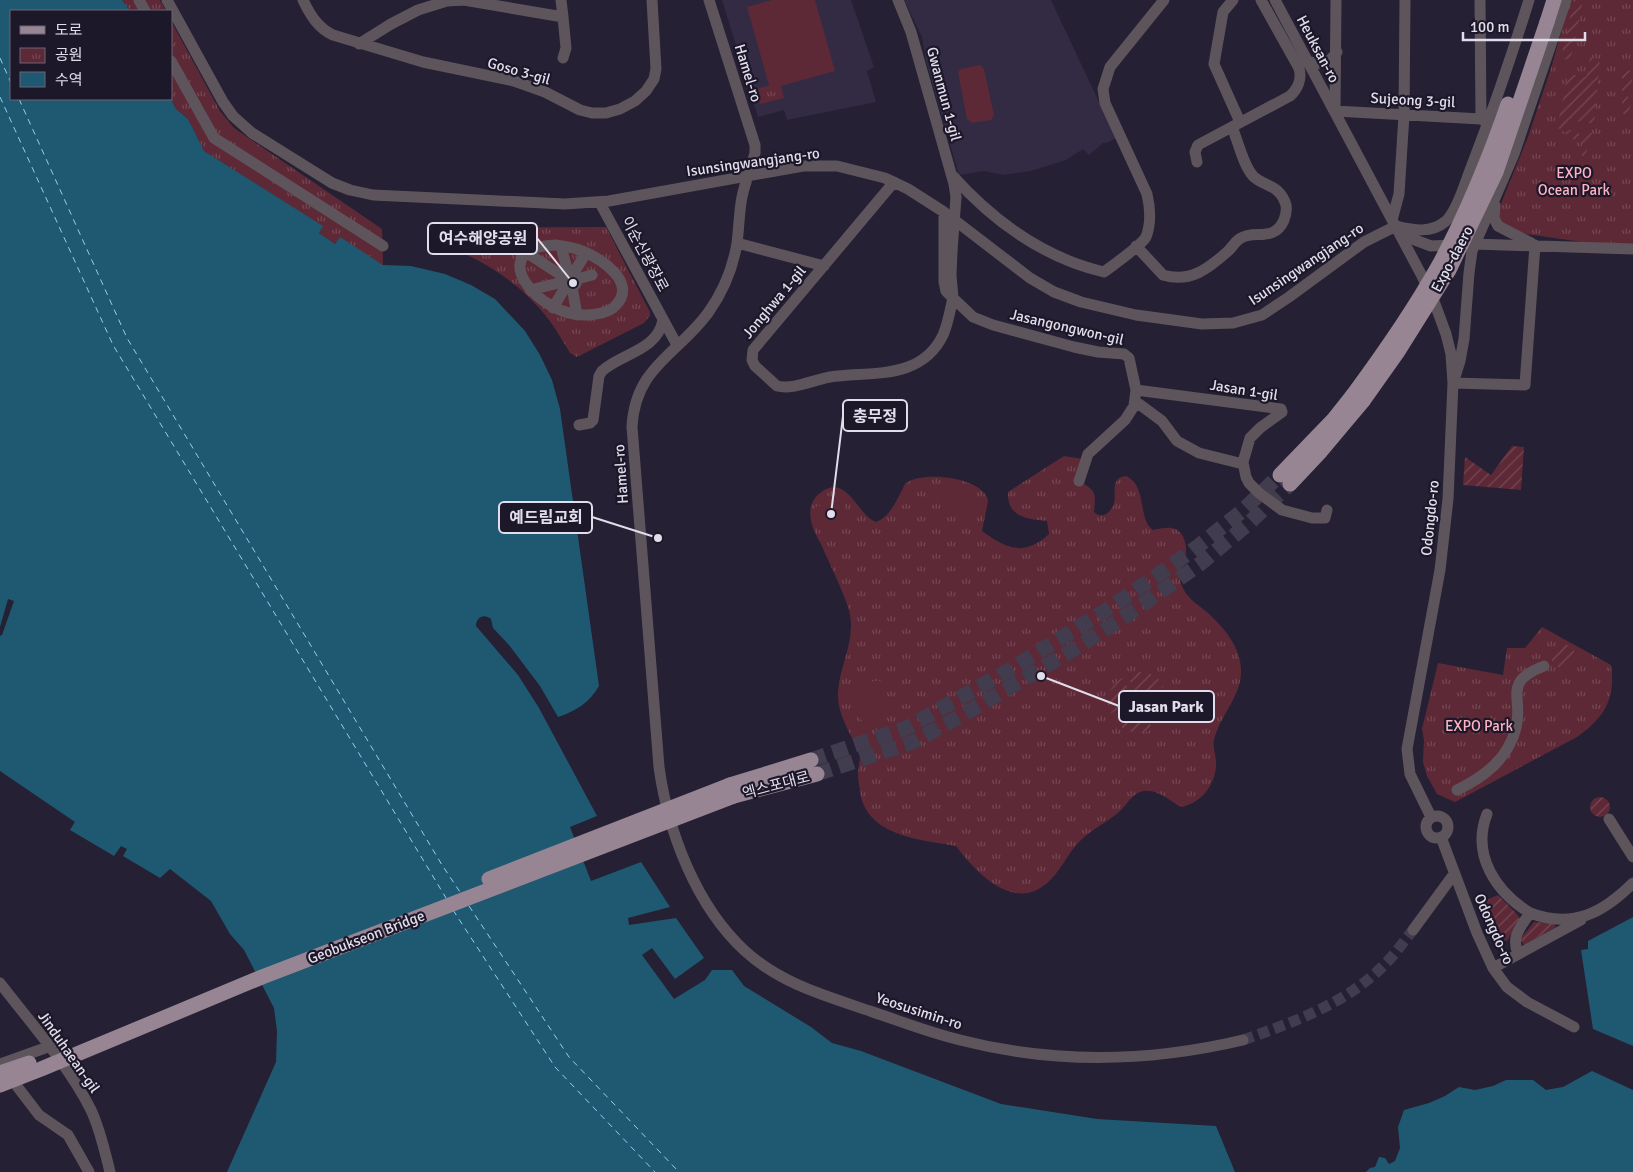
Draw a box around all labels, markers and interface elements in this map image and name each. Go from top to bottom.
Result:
legend [10,10,172,100]
scale bar [1463,10,1586,42]
street label: Heuksan-ro [1293,12,1343,86]
text: 100 m [1470,18,1510,36]
text: 도로 [55,21,83,39]
street label: Hamel-ro [731,42,765,104]
street label: Gwanmun 1-gil [923,45,965,143]
text: 공원 [55,46,83,64]
street label: Goso 3-gil [485,53,553,89]
text: 수역 [55,71,83,89]
street label: Sujeong 3-gil [1370,89,1456,111]
street label: Isunsingwangjang-ro [685,144,821,180]
park label: EXPO Ocean Park [1538,164,1611,199]
street label: 이순신광장로 [618,213,672,295]
street label: Isunsingwangjang-ro [1245,219,1367,309]
callout: 여수해양공원 [428,223,537,254]
street label: Expo-daero [1427,223,1477,295]
text: 여수해양공원 [439,229,527,249]
street label: Jonghwa 1-gil [738,262,810,342]
street label: Jasangongwon-gil [1008,305,1126,349]
street label: Jasan 1-gil [1209,376,1279,404]
callout: 충무정 [843,400,907,431]
text: 충무정 [853,407,897,427]
street label: Hamel-ro [610,443,632,504]
street label: Odongdo-ro [1417,479,1443,557]
callout: 예드림교회 [499,502,592,533]
text: 예드림교회 [509,508,583,528]
callout: Jasan Park [1119,691,1214,722]
text: Jasan Park [1129,697,1204,717]
park label: EXPO Park [1445,717,1513,735]
street label: 엑스포대로 [740,767,812,803]
street label: Odongdo-ro [1470,891,1518,967]
street label: Geobukseon Bridge [305,906,427,968]
street label: Yeosusimin-ro [873,989,965,1034]
street label: Jinduhaean-gil [34,1008,104,1096]

